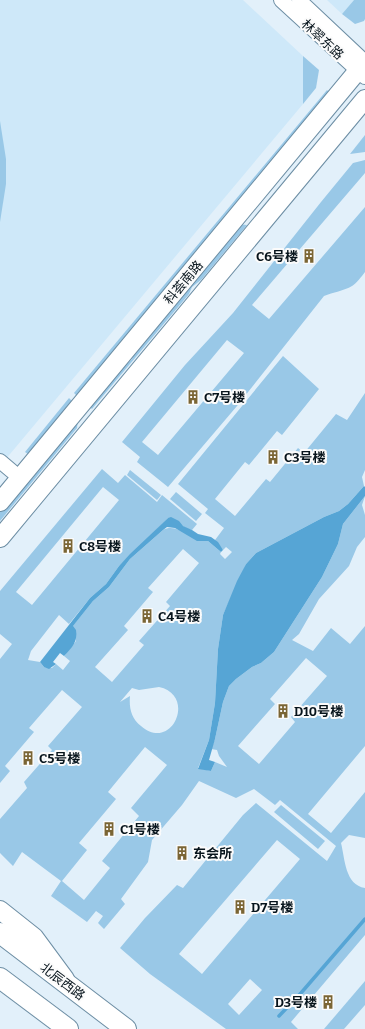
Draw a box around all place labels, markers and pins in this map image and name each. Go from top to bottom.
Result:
building icon: C6号楼 [301,248,317,264]
place label: C6号楼 [256,249,298,264]
building icon: C7号楼 [185,389,201,405]
place label: C7号楼 [204,390,245,405]
building icon: C3号楼 [265,449,281,465]
place label: C3号楼 [284,450,326,465]
building icon: C8号楼 [60,538,76,554]
place label: C8号楼 [79,539,121,554]
building icon: C4号楼 [139,608,155,624]
place label: C4号楼 [158,609,200,624]
building icon: D10号楼 [275,703,291,719]
place label: D10号楼 [294,704,343,719]
building icon: C5号楼 [20,750,36,766]
place label: C5号楼 [39,751,80,766]
building icon: C1号楼 [101,821,117,837]
place label: C1号楼 [120,822,160,837]
building icon: 东会所 [174,845,190,861]
place label: 东会所 [193,846,232,861]
building icon: D7号楼 [232,899,248,915]
place label: D7号楼 [251,900,293,915]
building icon: D3号楼 [320,994,336,1010]
place label: D3号楼 [275,995,317,1010]

